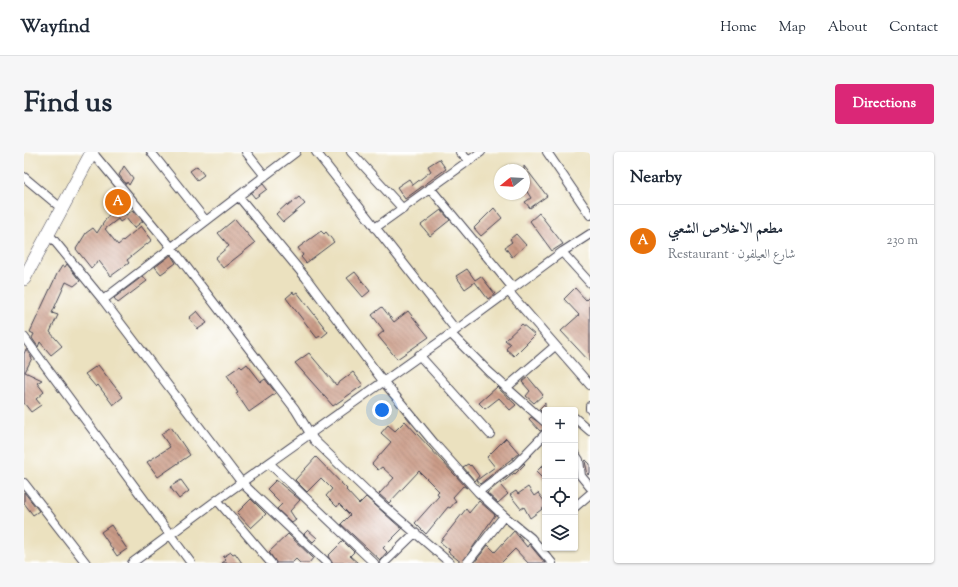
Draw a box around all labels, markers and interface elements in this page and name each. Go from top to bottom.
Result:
text: Wayfind [20,14,90,41]
text: Home [720,18,757,38]
text: Map [779,18,806,38]
text: About [828,18,867,38]
text: Contact [889,18,938,38]
text: Find us [24,84,112,124]
button: Directions [835,84,934,124]
north arrow [494,164,530,200]
text: Nearby [630,166,682,190]
pin: A [105,187,131,217]
text: مطعم الاخلاص الشعبي [668,219,783,240]
text: A [638,232,648,250]
text: 230 m [886,232,918,250]
text: Restaurant · شارع العيلفون [668,246,795,264]
your location [372,400,392,420]
map controls [542,407,578,551]
button: + [542,407,578,443]
button: − [542,443,578,479]
button: locate [542,479,578,515]
button: layers [542,515,578,551]

